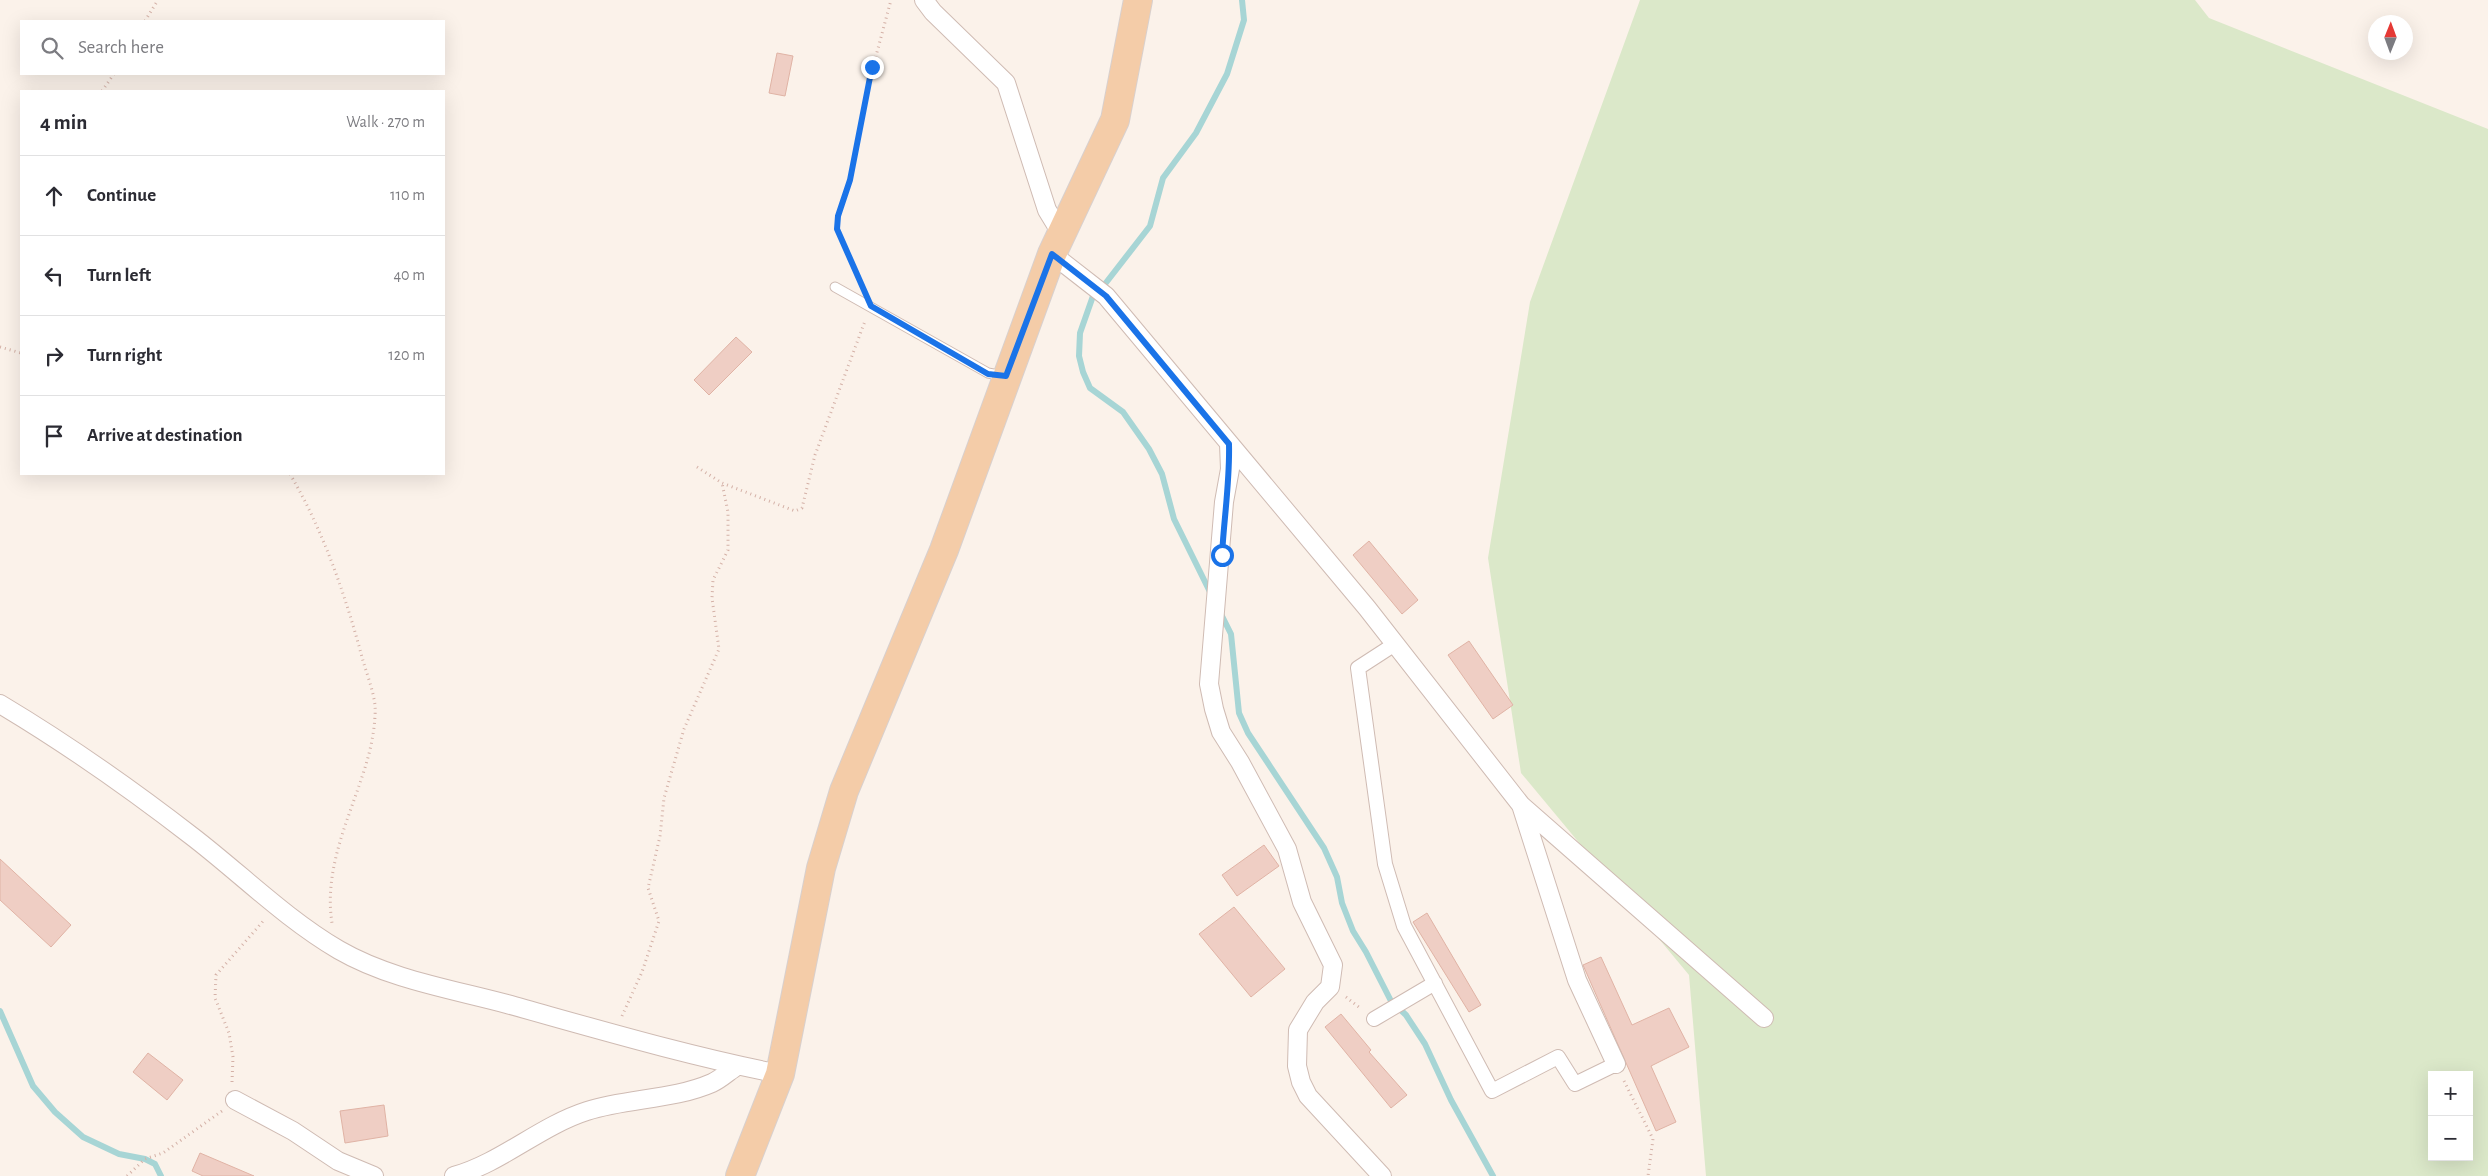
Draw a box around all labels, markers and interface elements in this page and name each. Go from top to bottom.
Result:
north arrow [2368,15,2413,60]
search box [20,20,445,75]
icon: search [38,34,66,62]
text: Search here [78,38,164,57]
route end [861,56,884,79]
text: 4 min [40,112,87,133]
text: Walk · 270 m [346,114,425,130]
icon: ahead [40,182,68,210]
text: Continue [87,186,156,205]
text: 110 m [390,187,425,203]
icon: left [40,262,68,290]
text: Turn left [87,266,151,285]
text: 40 m [393,267,425,283]
icon: right [40,342,68,370]
text: Turn right [87,346,162,365]
text: 120 m [388,347,425,363]
icon: arrive [40,422,68,450]
text: Arrive at destination [87,426,243,445]
route start [1211,544,1234,567]
map controls [2428,1071,2473,1161]
button: + [2428,1071,2473,1116]
button: − [2428,1116,2473,1161]

